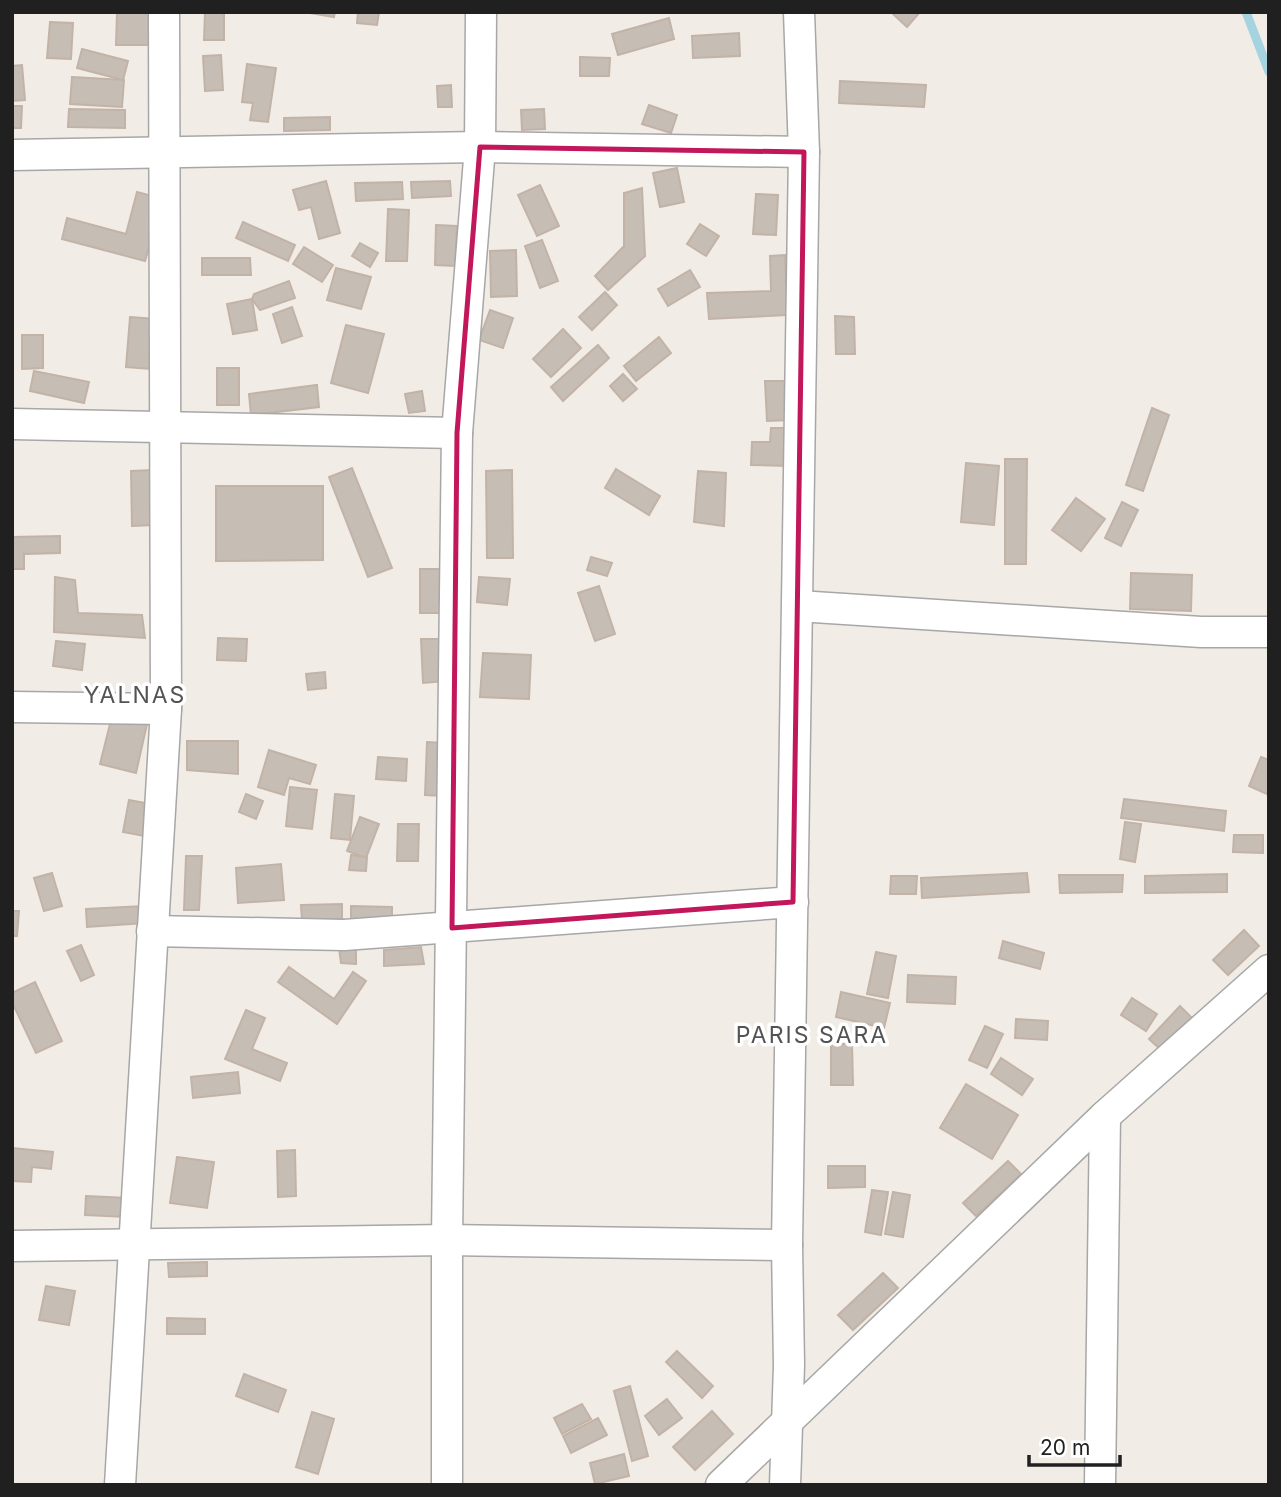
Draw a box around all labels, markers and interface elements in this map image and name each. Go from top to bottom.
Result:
district label: YALNAS [84,681,186,709]
district label: PARIS SARA [736,1021,888,1049]
scale bar [1029,1424,1120,1468]
text: 20 m [1040,1435,1090,1460]

